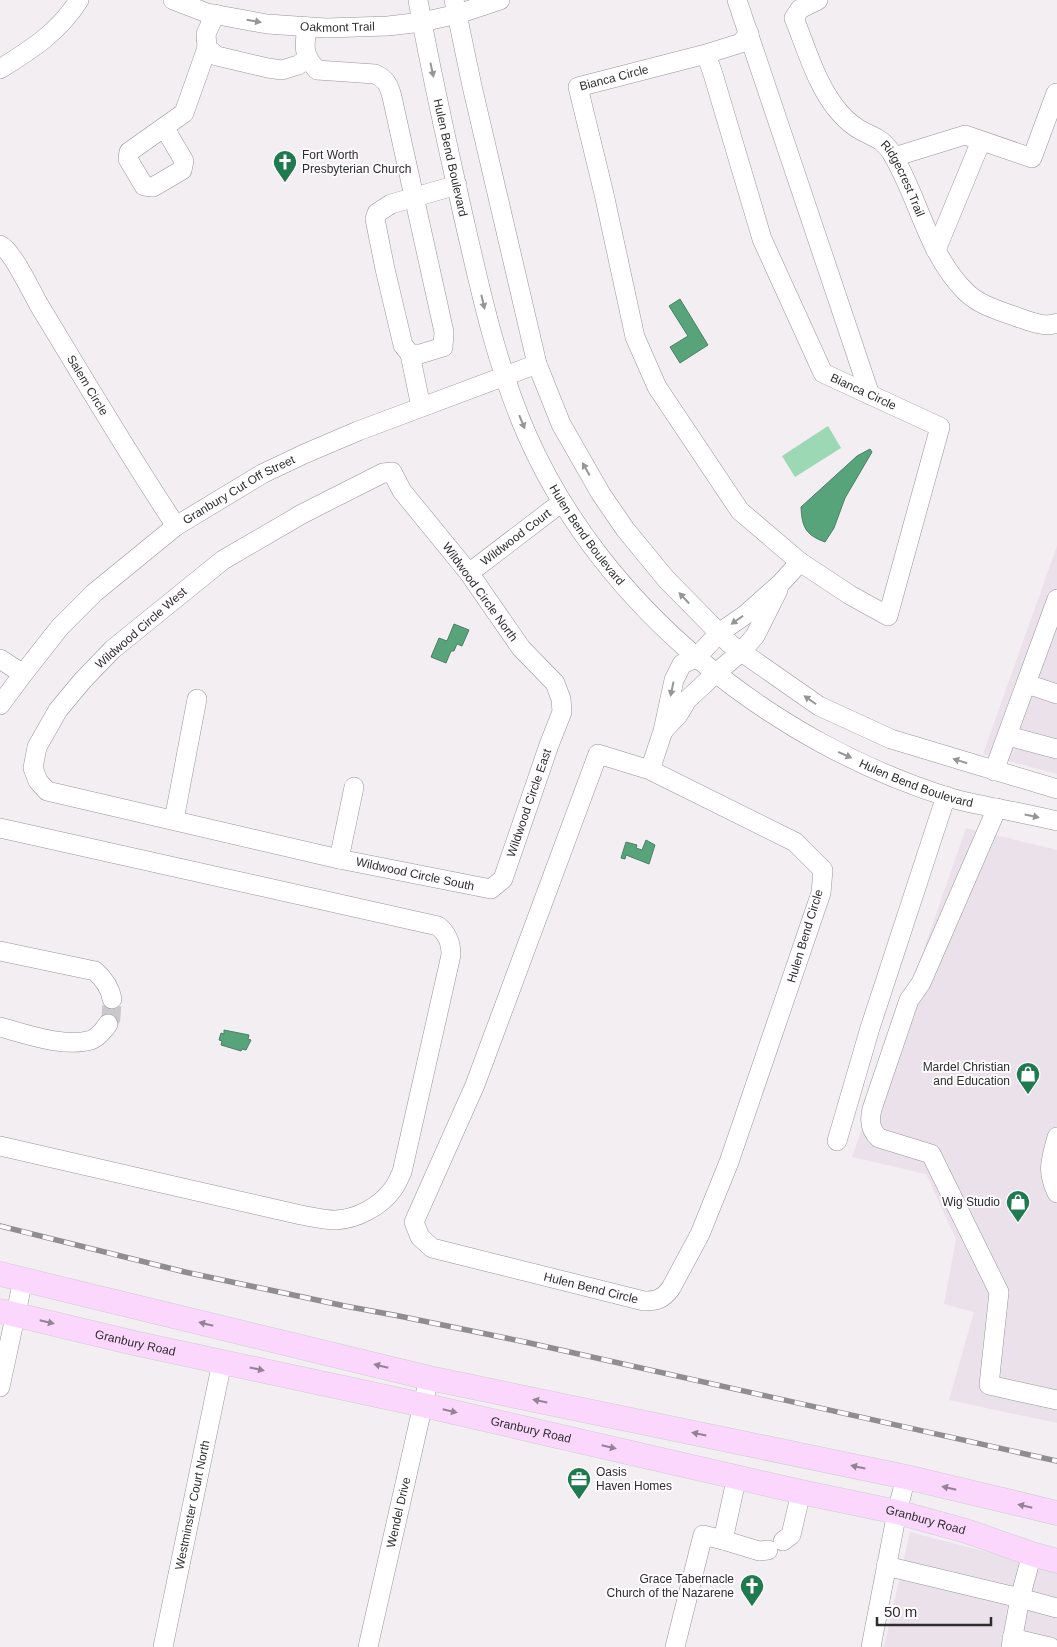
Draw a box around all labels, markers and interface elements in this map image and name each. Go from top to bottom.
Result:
one-way arrow [246,17,261,25]
street label: Oakmont Trail [300,19,375,35]
street label: Bianca Circle [578,62,650,93]
one-way arrow [428,63,436,78]
street label: Hulen Bend Boulevard [431,97,470,218]
street label: Ridgecrest Trail [878,137,927,219]
place label: Fort Worth Presbyterian Church [302,148,411,176]
church icon: Fort Worth Presbyterian Church [272,149,298,183]
one-way arrow [479,294,487,309]
street label: Salem Circle [64,352,111,418]
street label: Bianca Circle [828,370,899,413]
one-way arrow [518,414,526,429]
street label: Granbury Cut Off Street [180,452,298,527]
one-way arrow [582,462,590,476]
street label: Hulen Bend Boulevard [546,482,627,588]
street label: Wildwood Court [478,505,554,568]
street label: Wildwood Circle North [439,540,521,644]
street label: Wildwood Circle West [92,584,190,671]
one-way arrow [678,592,690,604]
one-way arrow [730,615,744,625]
one-way arrow [668,682,676,697]
one-way arrow [803,695,817,705]
street label: Wildwood Circle East [504,746,554,859]
one-way arrow [838,752,852,760]
street label: Hulen Bend Boulevard [857,756,974,810]
one-way arrow [952,756,967,764]
one-way arrow [1025,812,1041,820]
street label: Wildwood Circle South [355,855,475,893]
street label: Hulen Bend Circle [784,887,826,984]
place label: Mardel Christian and Education [923,1060,1010,1088]
shop icon: Mardel Christian and Education [1015,1061,1041,1095]
shop icon: Wig Studio [1005,1189,1031,1223]
place label: Wig Studio [942,1195,1000,1209]
street label: Hulen Bend Circle [542,1270,640,1307]
one-way arrow [40,1318,55,1326]
one-way arrow [199,1320,214,1328]
street label: Granbury Road [94,1327,177,1359]
one-way arrow [374,1362,389,1370]
one-way arrow [250,1366,266,1374]
one-way arrow [532,1397,547,1405]
one-way arrow [443,1407,458,1415]
street label: Granbury Road [489,1414,572,1446]
one-way arrow [691,1430,706,1438]
street label: Westminster Court North [172,1439,213,1571]
one-way arrow [601,1443,616,1451]
one-way arrow [849,1463,865,1471]
place label: Oasis Haven Homes [596,1465,672,1493]
office icon: Oasis Haven Homes [566,1466,592,1500]
street label: Wendel Drive [384,1476,413,1549]
one-way arrow [942,1484,957,1492]
one-way arrow [1018,1502,1033,1510]
street label: Granbury Road [884,1503,967,1538]
place label: Grace Tabernacle Church of the Nazarene [607,1572,734,1600]
church icon: Grace Tabernacle Church of the Nazarene [739,1573,765,1607]
scale bar [877,1594,991,1626]
text: 50 m [884,1603,917,1620]

